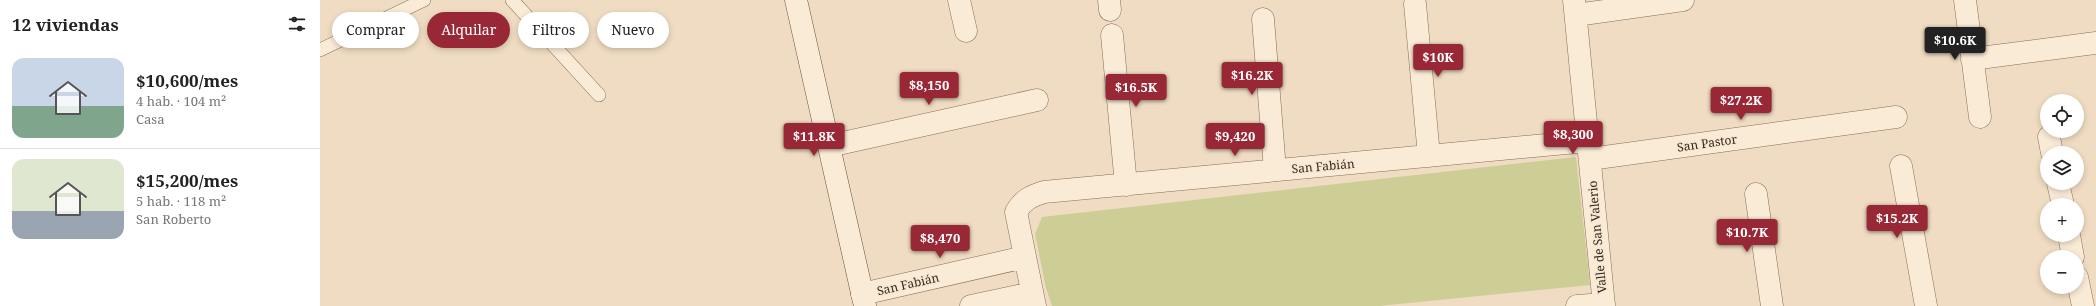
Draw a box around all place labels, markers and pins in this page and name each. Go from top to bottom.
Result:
pin: $10.6K [1922,27,1988,61]
pin: $10K [1414,44,1462,78]
pin: $16.2K [1219,62,1285,96]
pin: $8,150 [896,72,962,106]
pin: $16.5K [1103,74,1169,108]
pin: $27.2K [1708,87,1774,121]
pin: $8,300 [1540,121,1606,155]
pin: $11.8K [781,123,847,157]
pin: $9,420 [1202,123,1268,157]
pin: $15.2K [1864,205,1930,239]
pin: $10.7K [1714,219,1780,253]
pin: $8,470 [907,225,973,259]

